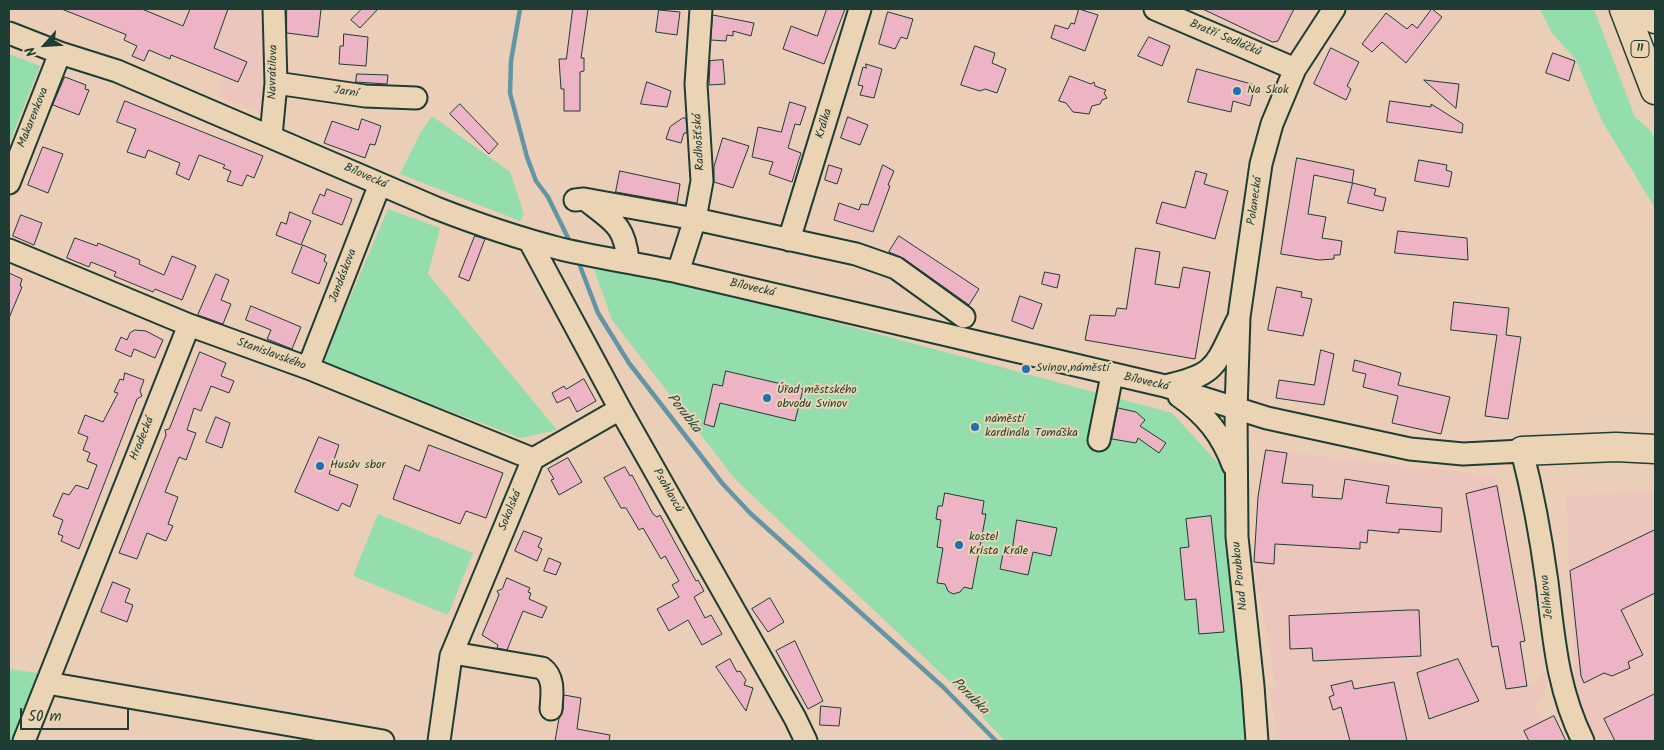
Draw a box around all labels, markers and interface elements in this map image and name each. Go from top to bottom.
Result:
street label: Bratří Sedláčků [1187,17,1263,61]
north arrow [20,20,70,70]
road number: 11 [1631,41,1649,58]
text: N [20,43,43,60]
street label: Navrátilova [266,44,282,100]
street label: Jarní [333,84,359,102]
place label: Na Skok [1247,84,1289,98]
marker: Na Skok [1231,85,1243,97]
street label: Makarenkova [15,86,53,150]
street label: Králka [814,107,836,141]
street label: Radhošťská [691,113,709,171]
street label: Bílovecká [341,161,389,193]
street label: Polanecká [1245,176,1267,226]
street label: Jandáskova [327,247,361,305]
street label: Bílovecká [728,277,776,301]
street label: Stanislavského [234,336,308,374]
place label: Svinov,náměstí [1036,362,1109,376]
marker: Svinov,náměstí [1020,363,1032,375]
street label: Bílovecká [1122,371,1170,395]
place label: Úřad městského obvodu Svinov [777,384,857,412]
water label: Porubka [662,391,704,437]
marker: Úřad městského obvodu Svinov [761,392,773,404]
place label: náměstí kardinála Tomáška [985,413,1078,441]
street label: Hradecká [128,415,158,463]
marker: náměstí kardinála Tomáška [969,421,981,433]
place label: Husův sbor [330,459,385,473]
marker: Husův sbor [314,460,326,472]
street label: Psohlavců [649,467,685,515]
street label: Sokolská [496,489,526,533]
place label: kostel Krista Krále [969,531,1028,559]
marker: kostel Krista Krále [953,539,965,551]
street label: Nad Porubkou [1230,541,1252,611]
street label: Jelínkova [1538,574,1558,620]
water label: Porubka [947,675,991,719]
scale bar [22,698,131,730]
text: 50 m [28,705,62,729]

